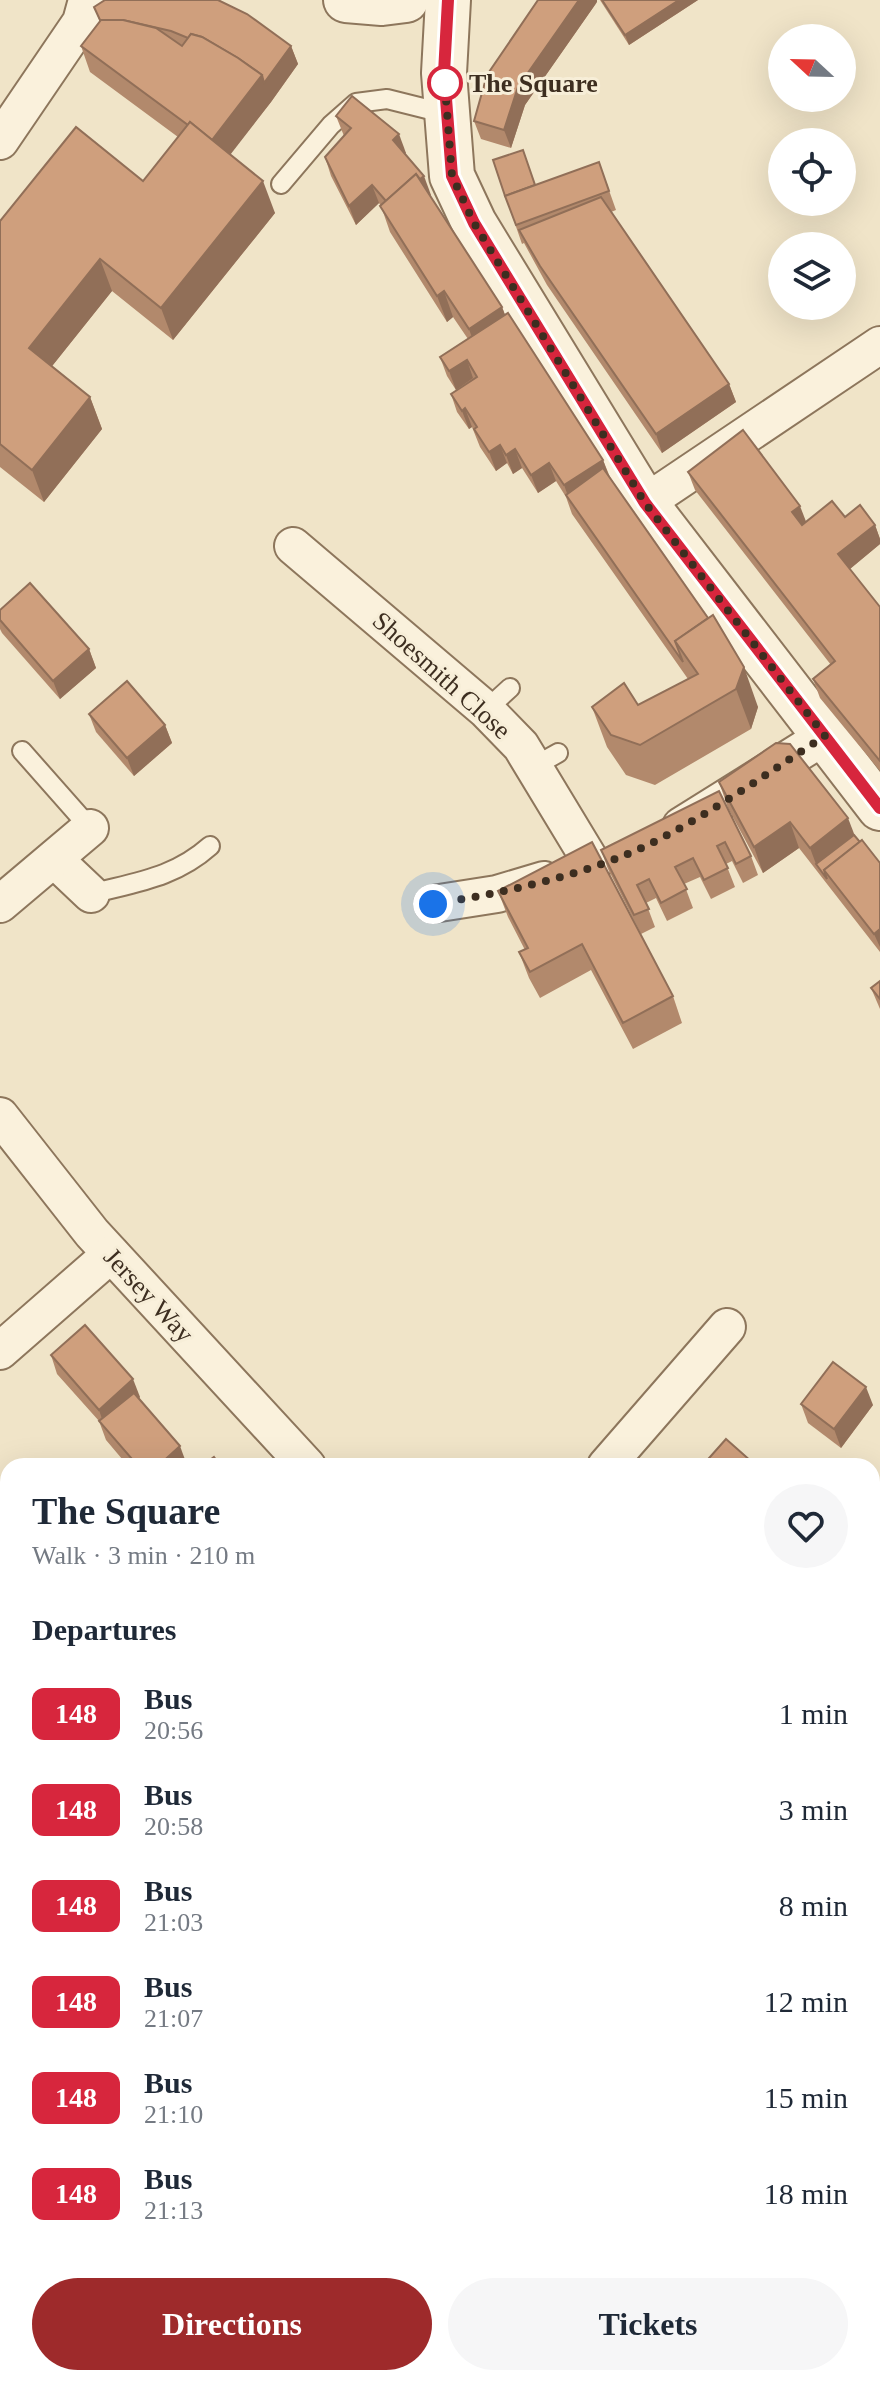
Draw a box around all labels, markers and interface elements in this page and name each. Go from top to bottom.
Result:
north arrow [768,24,856,112]
map controls [768,24,856,320]
marker: The Square [428,66,462,100]
place label: The Square [469,69,598,98]
button: locate [768,128,856,216]
button: layers [768,232,856,320]
street label: Shoesmith Close [367,606,517,745]
your location [413,884,453,924]
street label: Jersey Way [98,1242,199,1348]
button: heart [764,1484,848,1568]
text: The Square [32,1490,220,1532]
text: Walk · 3 min · 210 m [32,1541,255,1570]
text: Departures [32,1613,176,1646]
text: Bus [144,1682,192,1715]
text: 1 min [779,1697,848,1730]
text: 148 [55,1698,97,1729]
text: 20:56 [144,1716,203,1745]
text: Bus [144,1778,192,1811]
text: 3 min [779,1793,848,1826]
text: 148 [55,1794,97,1825]
text: 20:58 [144,1812,203,1841]
text: Bus [144,1874,192,1907]
text: 8 min [779,1889,848,1922]
text: 148 [55,1890,97,1921]
text: 21:03 [144,1908,203,1937]
text: Bus [144,1970,192,2003]
text: 12 min [764,1985,848,2018]
text: 148 [55,1986,97,2017]
text: 21:07 [144,2004,203,2033]
text: Bus [144,2066,192,2099]
text: 15 min [764,2081,848,2114]
text: 148 [55,2082,97,2113]
text: 21:10 [144,2100,203,2129]
text: Bus [144,2162,192,2195]
text: 18 min [764,2177,848,2210]
text: 148 [55,2178,97,2209]
text: 21:13 [144,2196,203,2225]
button: Directions [32,2278,432,2370]
button: Tickets [448,2278,848,2370]

